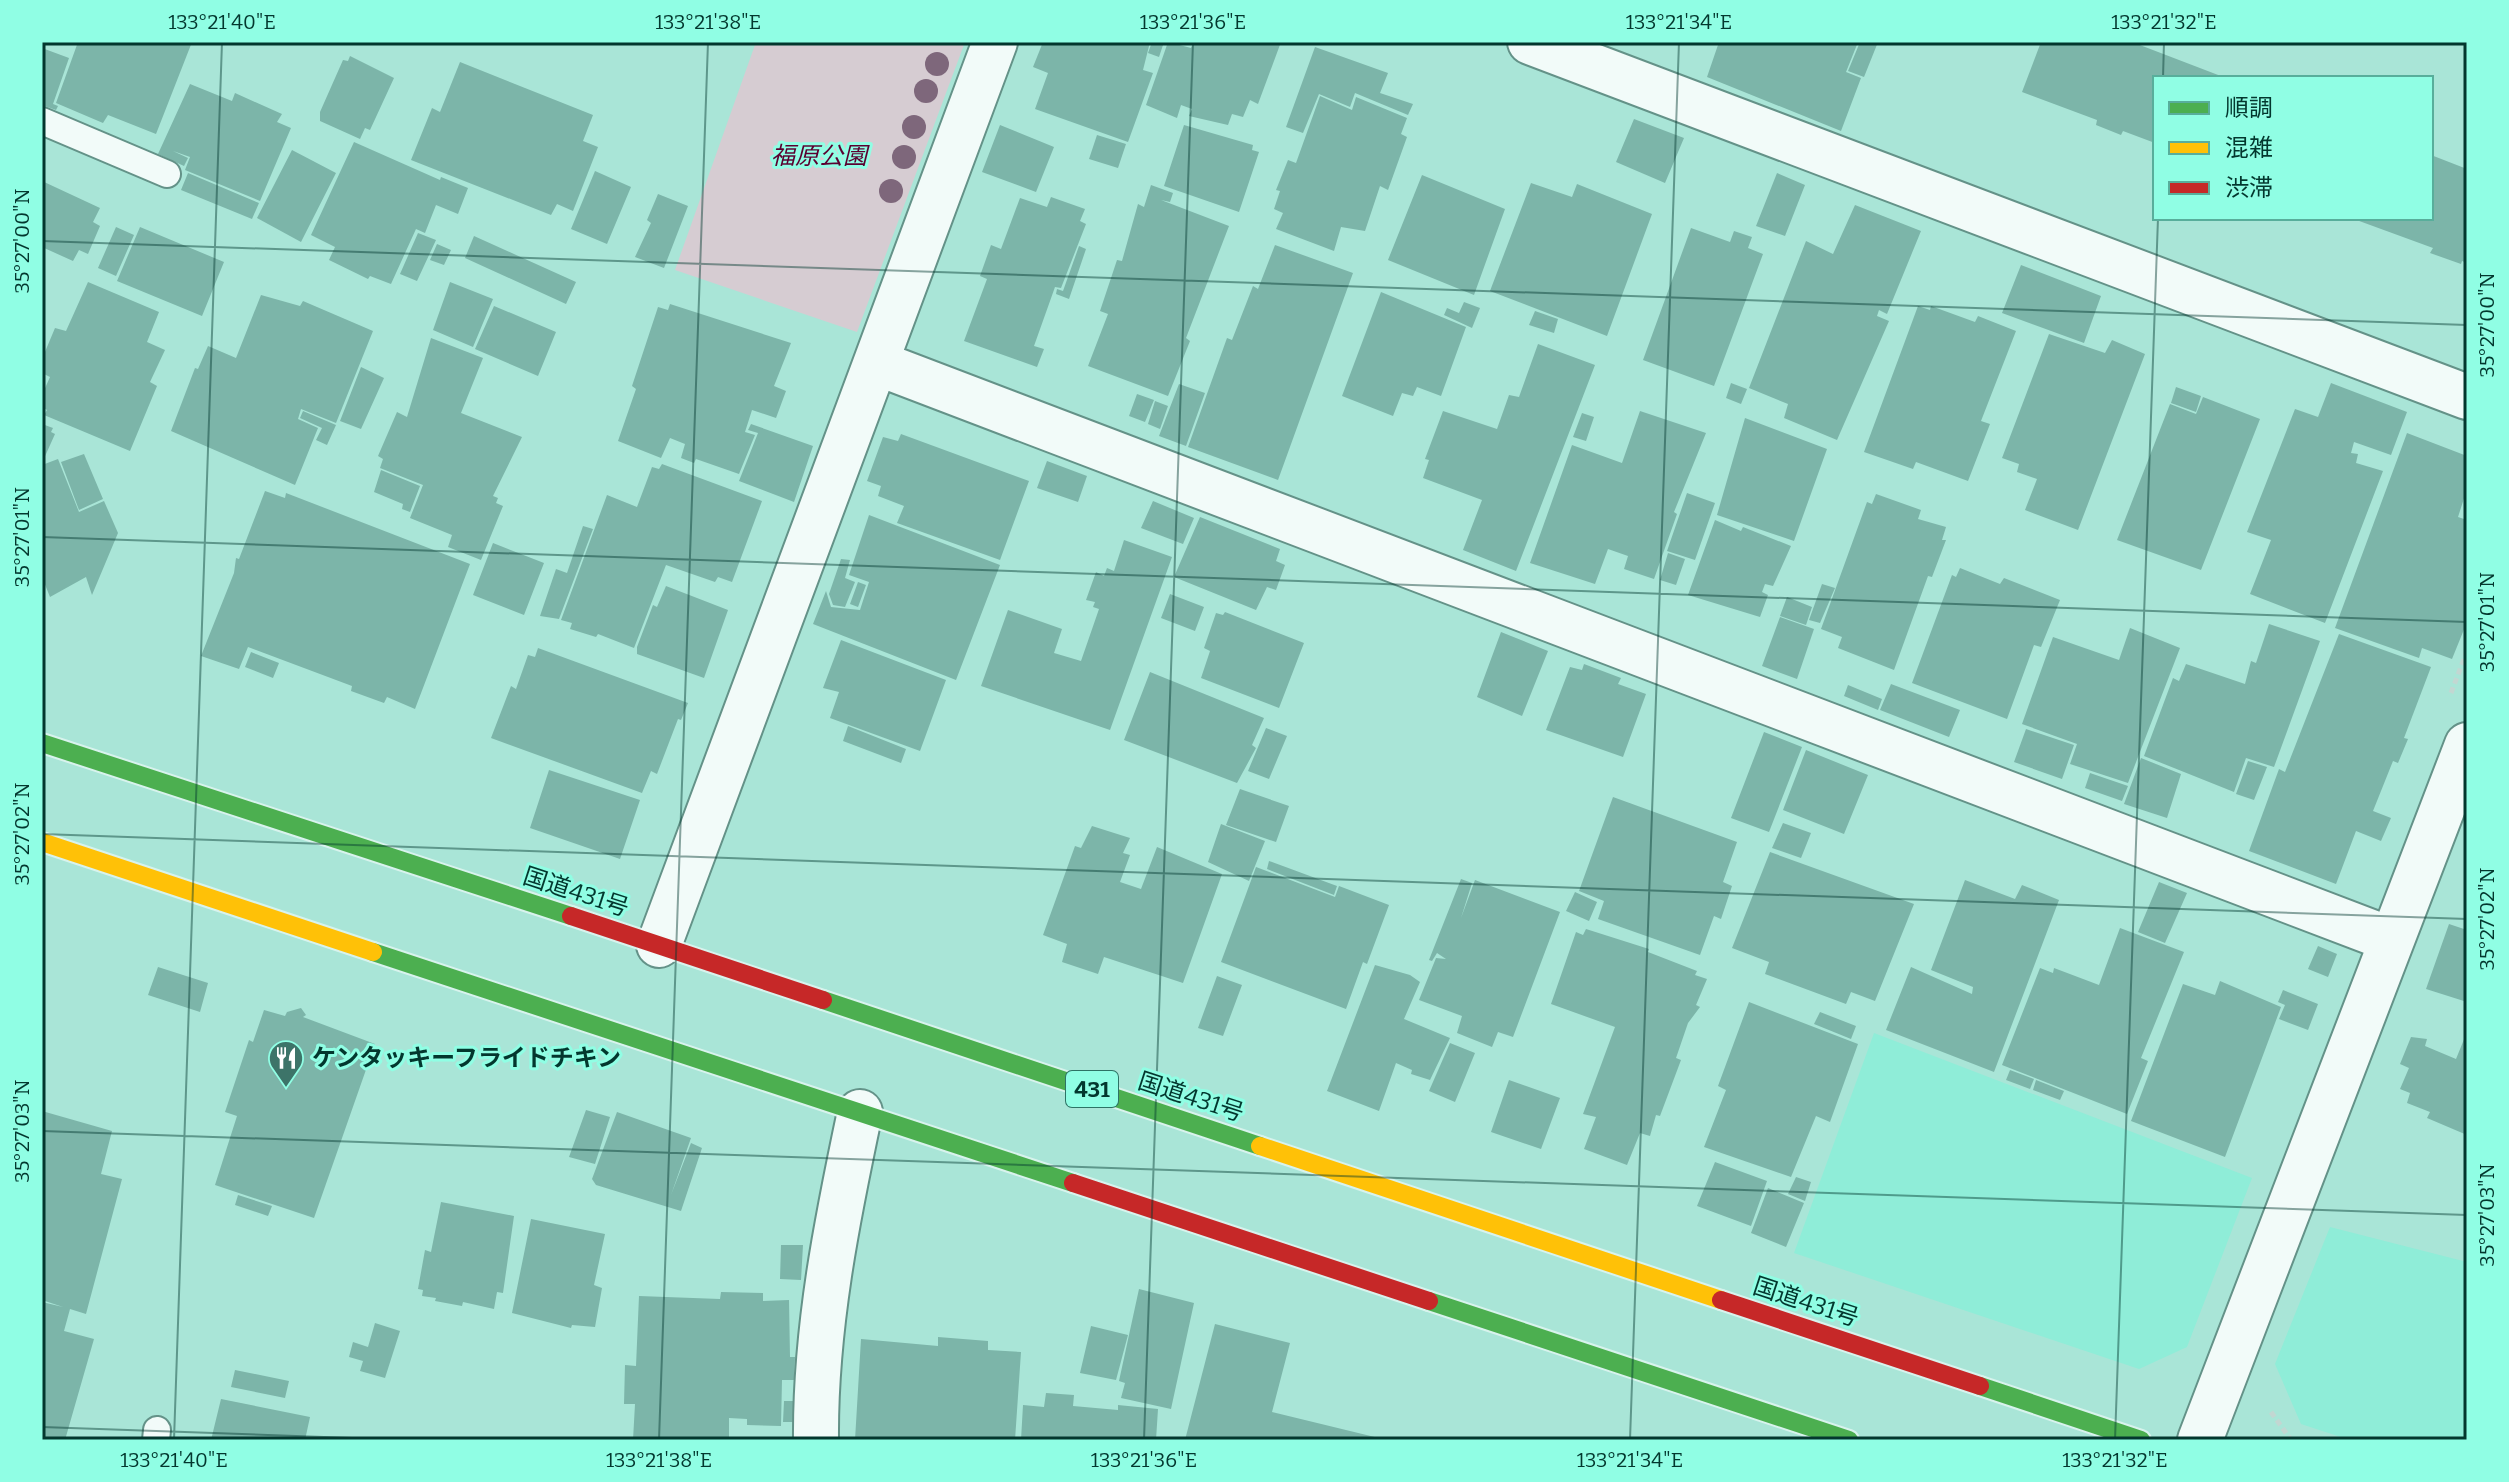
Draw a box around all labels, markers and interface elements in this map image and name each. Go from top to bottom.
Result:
text: 133°21'40"E [168,10,276,34]
text: 133°21'38"E [655,10,761,34]
text: 133°21'36"E [1140,10,1246,34]
text: 133°21'34"E [1626,10,1732,34]
text: 133°21'32"E [2111,10,2217,34]
legend [2153,76,2433,220]
text: 順調 [2225,94,2273,122]
text: 混雑 [2225,134,2273,162]
park label: 福原公園 [771,142,870,170]
text: 渋滞 [2225,174,2273,202]
text: 35°27'00"N [10,188,34,294]
text: 35°27'00"N [2475,272,2499,378]
text: 35°27'01"N [10,487,34,587]
text: 35°27'01"N [2475,572,2499,672]
text: 35°27'02"N [10,782,34,886]
street label: 国道431号 [520,862,632,922]
text: 35°27'02"N [2475,867,2499,971]
restaurant icon: ケンタッキーフライドチキン [267,1039,305,1089]
place label: ケンタッキーフライドチキン [312,1044,621,1072]
street label: 国道431号 [1135,1067,1247,1127]
road number: 431 [1066,1071,1118,1107]
text: 35°27'03"N [10,1079,34,1183]
text: 35°27'03"N [2475,1163,2499,1267]
street label: 国道431号 [1750,1272,1862,1332]
text: 133°21'40"E [120,1448,228,1472]
text: 133°21'38"E [606,1448,712,1472]
text: 133°21'36"E [1091,1448,1197,1472]
text: 133°21'34"E [1577,1448,1683,1472]
text: 133°21'32"E [2062,1448,2168,1472]

